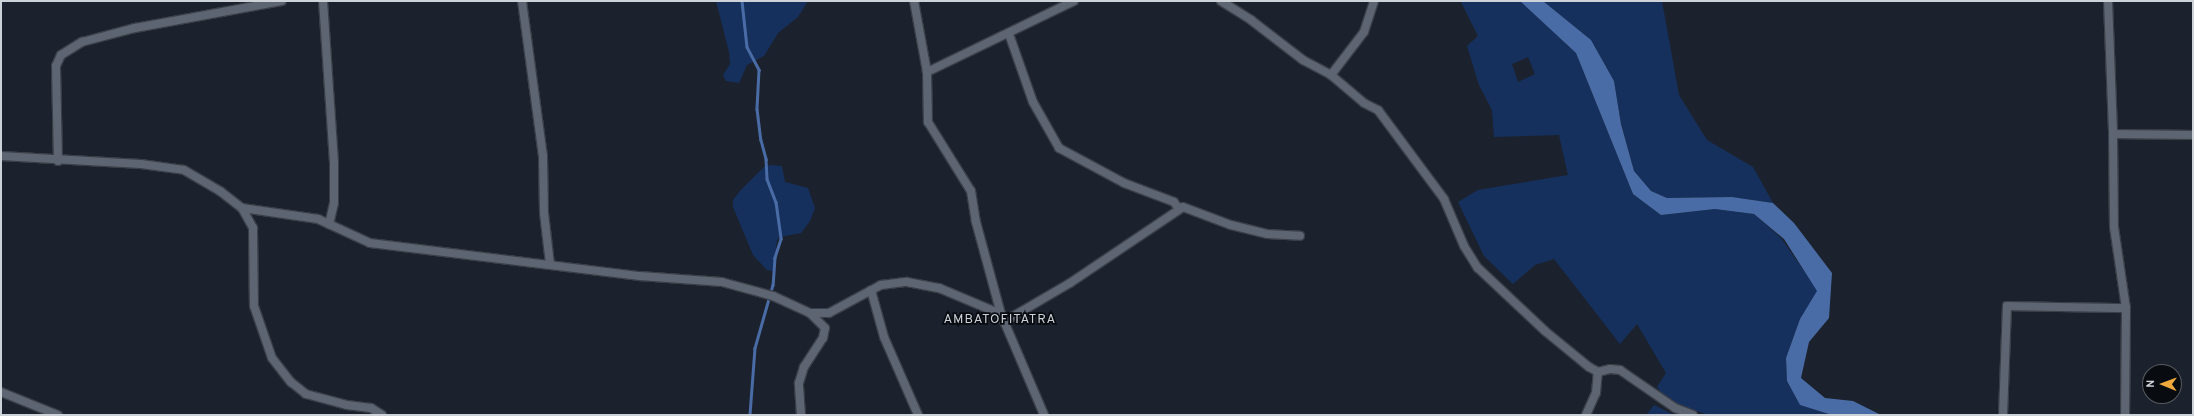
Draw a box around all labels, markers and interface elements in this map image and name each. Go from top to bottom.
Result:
district label: AMBATOFITATRA [944,312,1056,328]
north arrow [2142,364,2182,404]
text: N [2144,380,2158,388]

